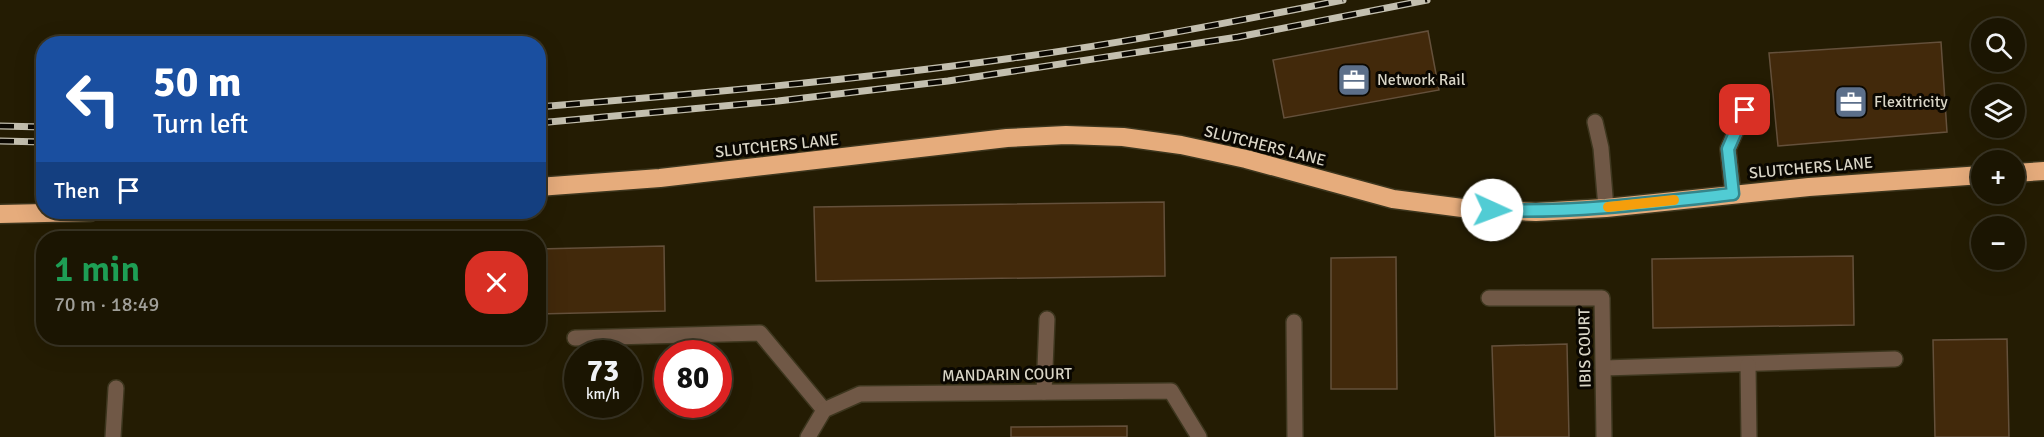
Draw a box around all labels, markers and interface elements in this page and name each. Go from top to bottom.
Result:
map controls [1971,18,2025,270]
button: search [1971,18,2025,72]
text: 50 m [153,57,242,108]
icon: left [54,60,132,138]
office icon: Network Rail [1336,62,1372,98]
place label: Network Rail [1377,70,1466,90]
pin [1719,84,1770,135]
office icon: Flexitricity [1833,84,1869,120]
button: layers [1971,84,2025,138]
place label: Flexitricity [1874,92,1948,112]
icon: arrive [1728,93,1761,126]
text: Turn left [153,108,248,141]
street label: SLUTCHERS LANE [1202,121,1328,171]
street label: SLUTCHERS LANE [714,130,840,162]
button: + [1971,150,2025,204]
street label: SLUTCHERS LANE [1748,153,1874,183]
icon: arrive [112,174,145,207]
text: Then [54,177,100,204]
position arrow [1460,178,1524,242]
button: − [1971,216,2025,270]
text: 1 min [54,247,140,292]
button: close [465,251,528,314]
text: 70 m · 18:49 [54,292,159,317]
street label: IBIS COURT [1574,308,1596,388]
speed limit sign: 80 [654,340,732,418]
text: 73 [587,353,619,390]
street label: MANDARIN COURT [942,364,1072,386]
text: km/h [586,385,620,403]

